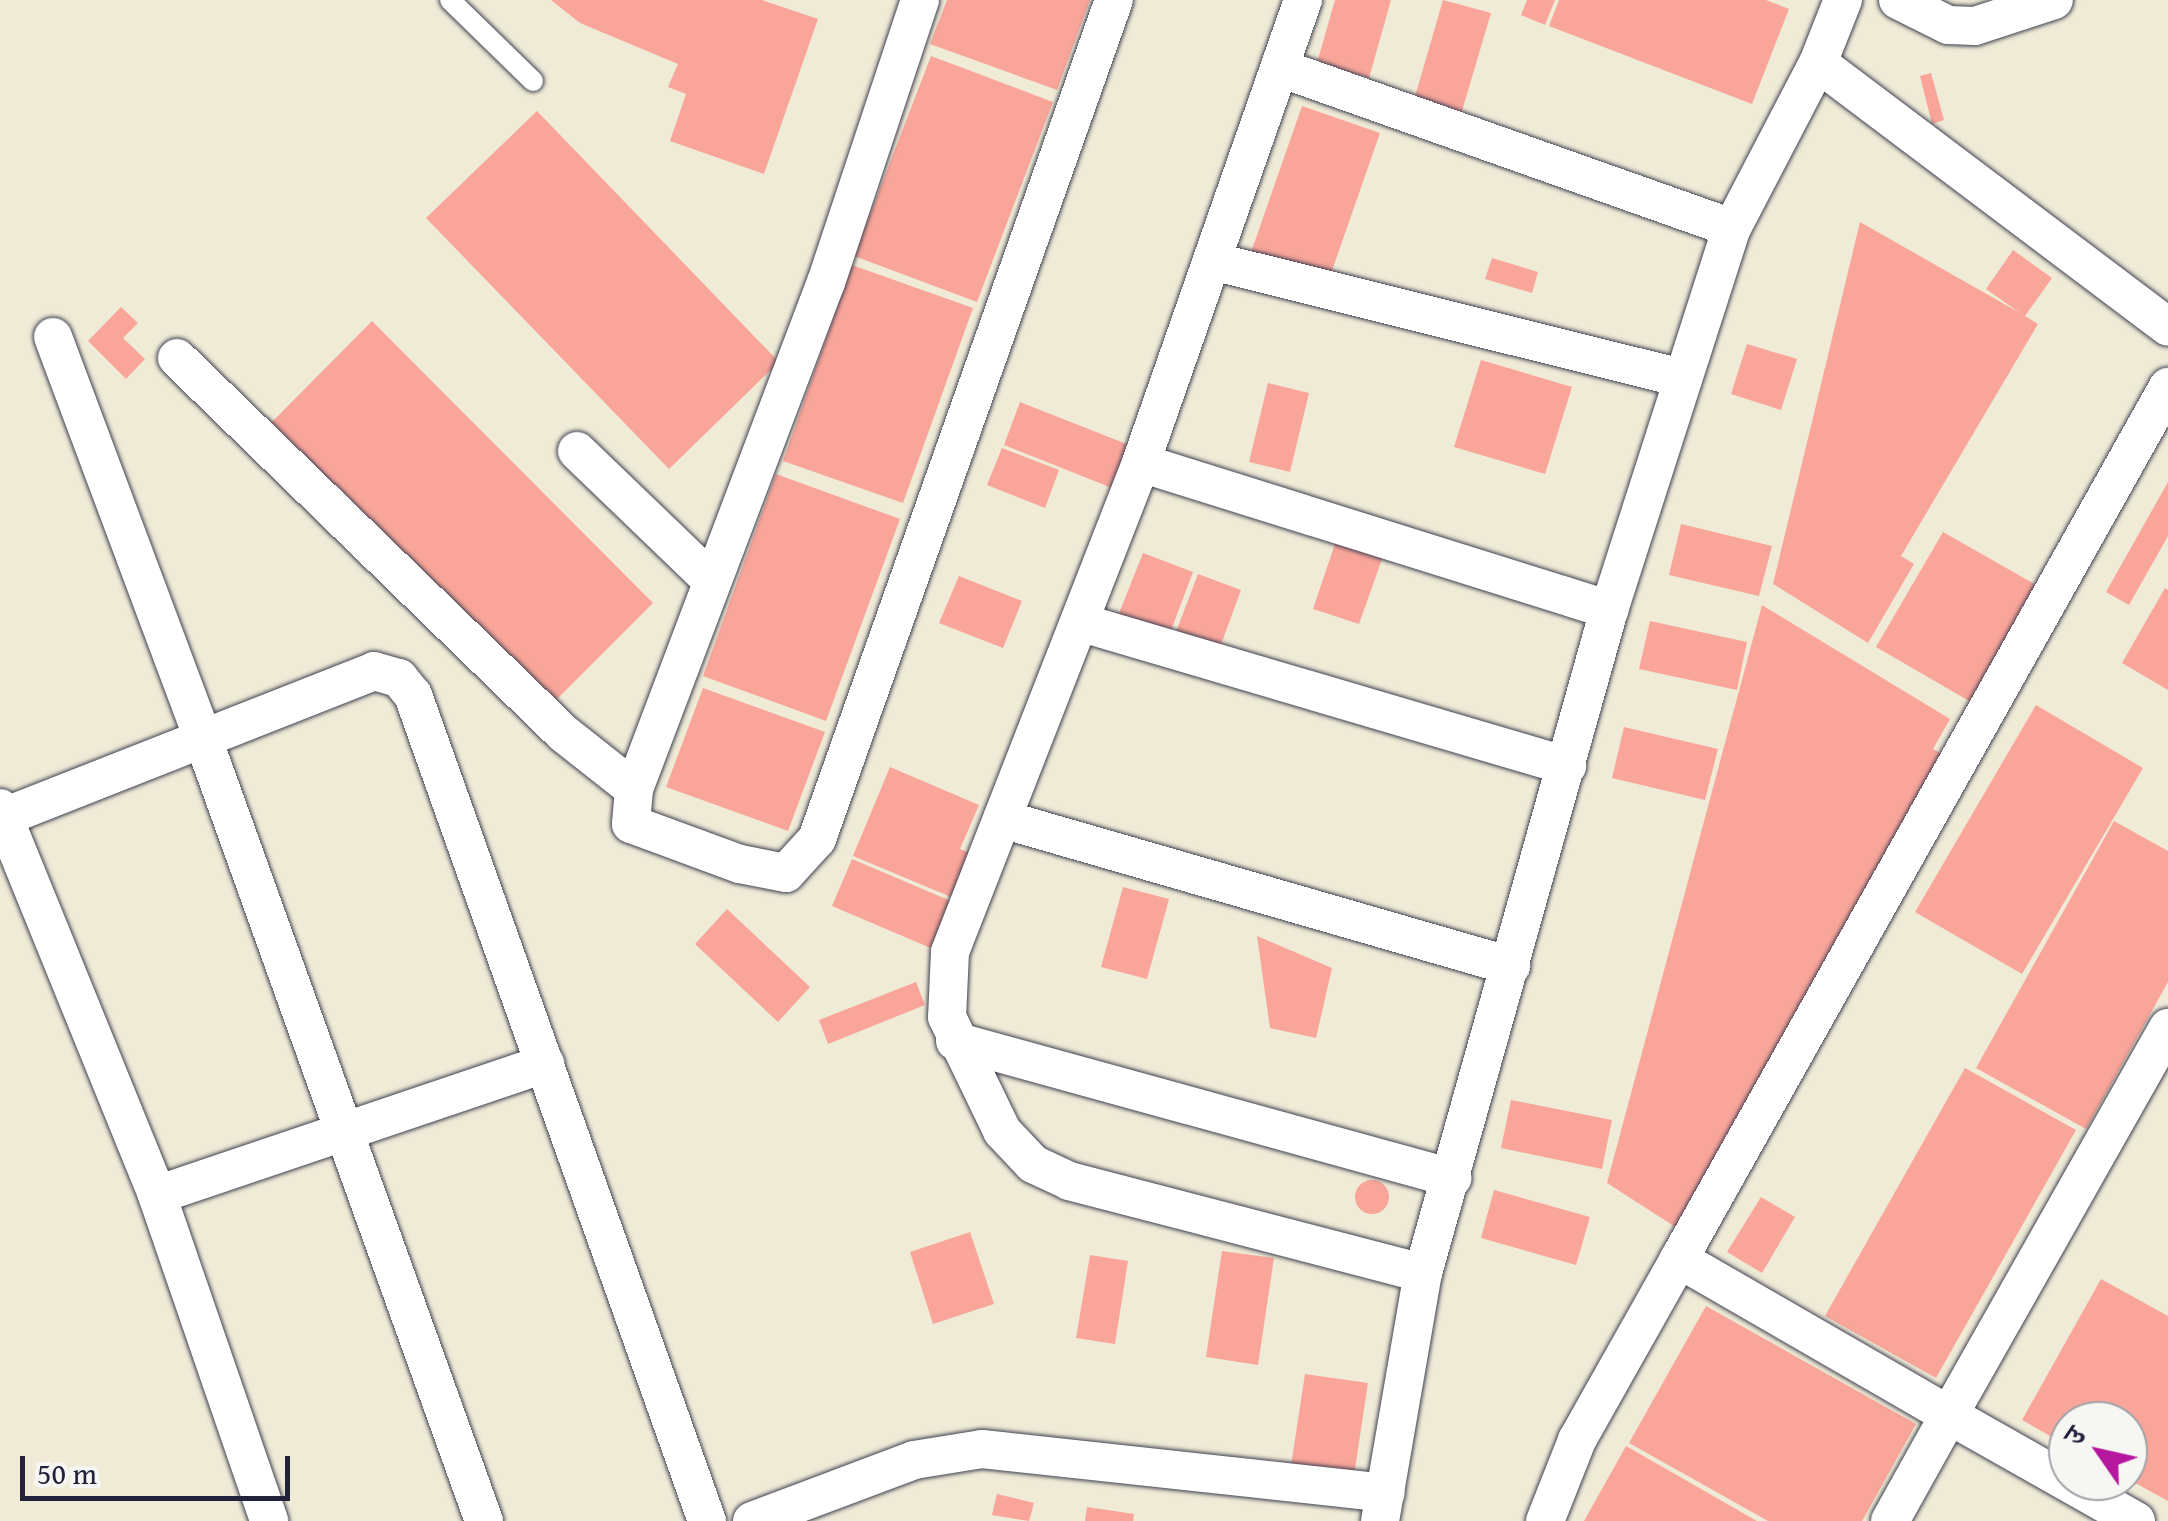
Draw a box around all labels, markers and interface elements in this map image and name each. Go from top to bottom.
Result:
north arrow [2048,1401,2148,1501]
text: उ [2053,1418,2095,1452]
scale bar [25,1436,295,1498]
text: 50 m [37,1451,97,1495]

